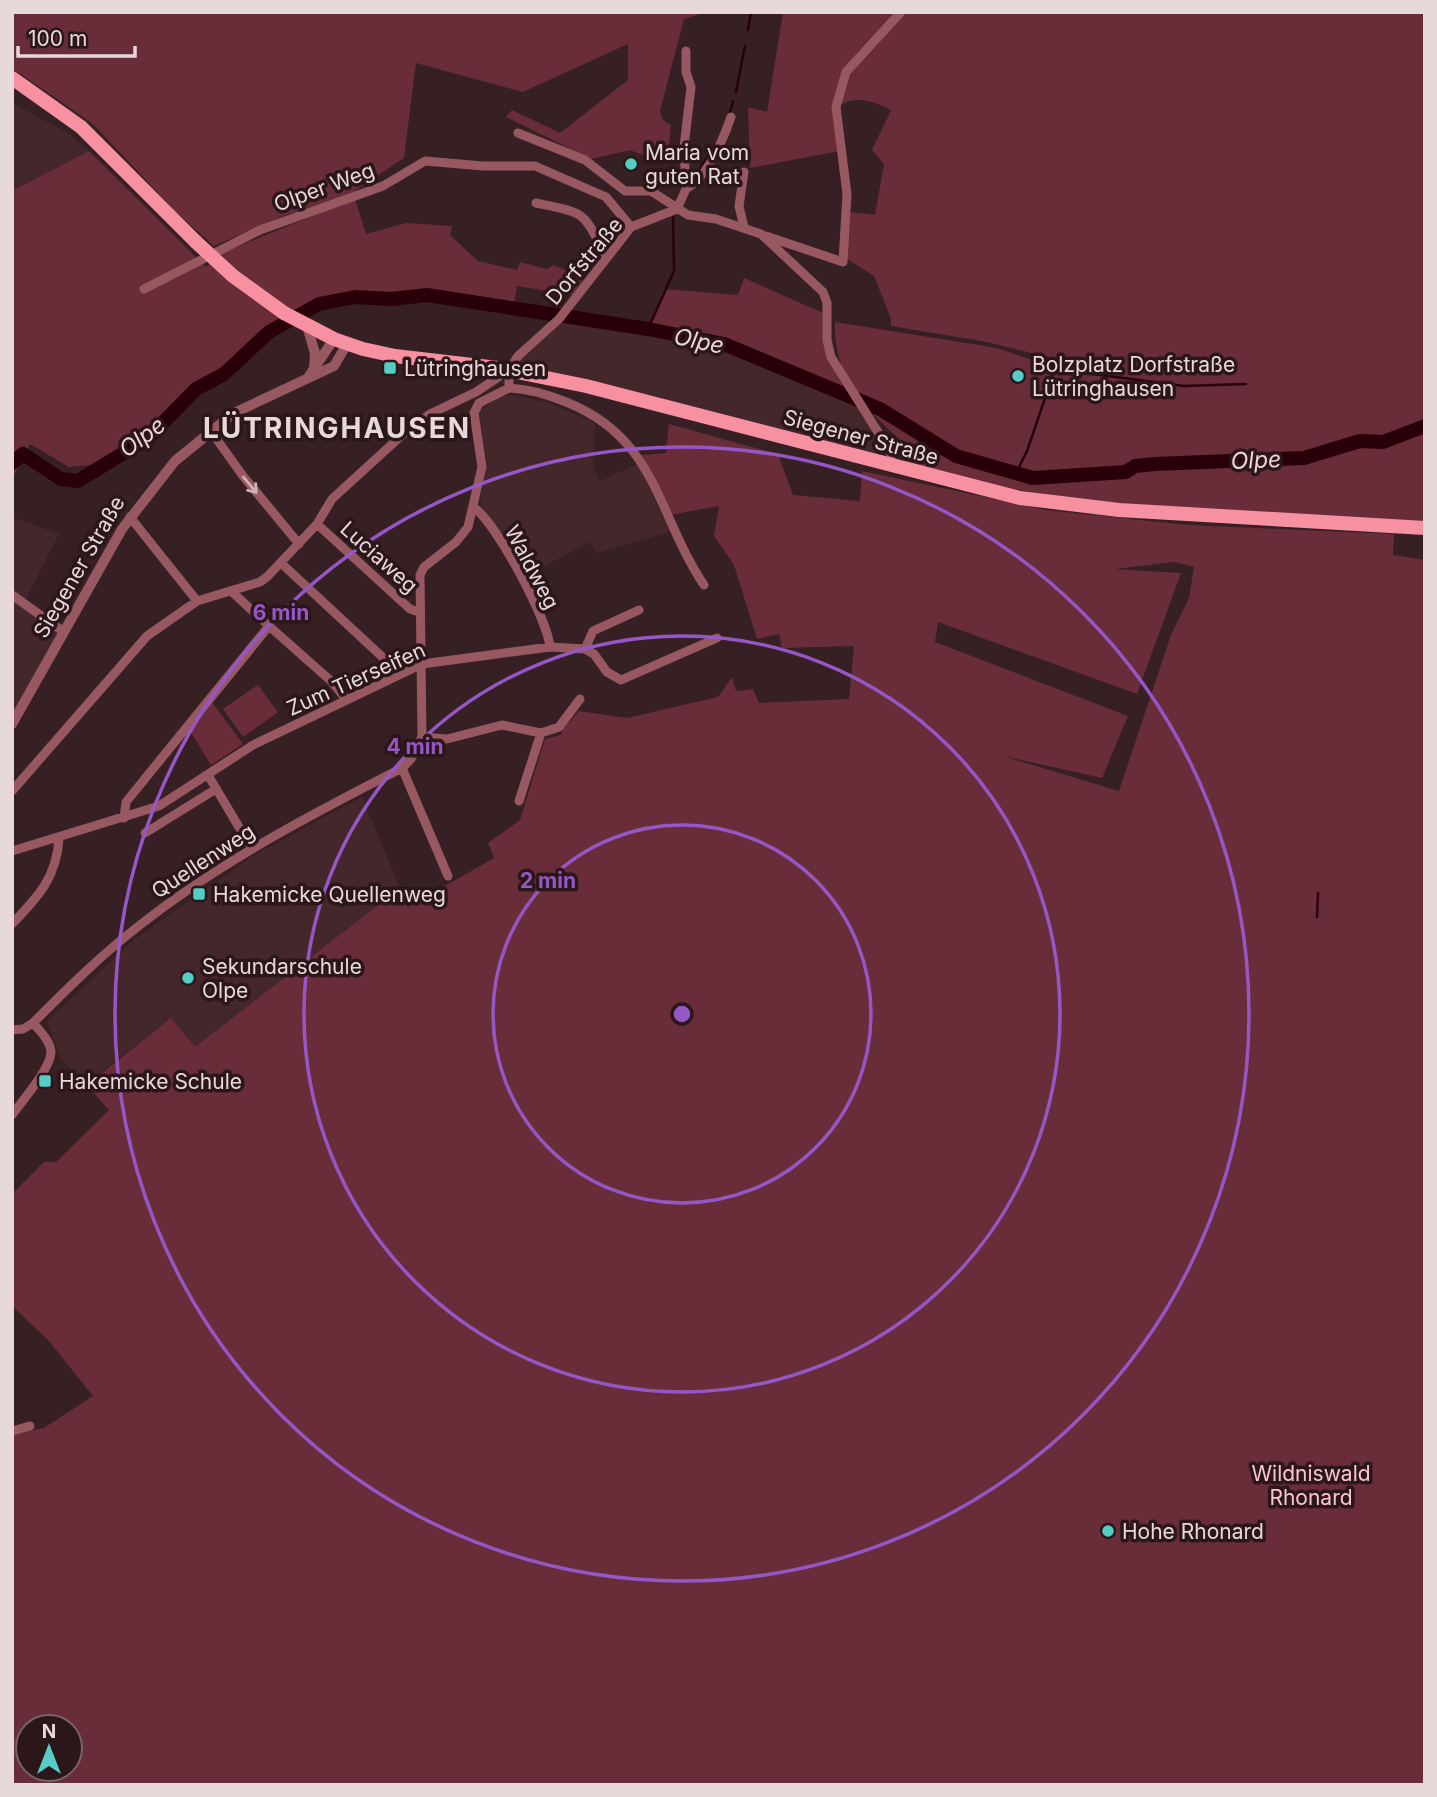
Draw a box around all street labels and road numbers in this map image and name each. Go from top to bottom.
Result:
street label: Olper Weg [270,157,378,217]
street label: Dorfstraße [540,212,628,310]
street label: Siegener Straße [781,404,941,470]
street label: Siegener Straße [28,492,130,642]
street label: Luciaweg [335,516,423,598]
street label: Waldweg [500,521,564,613]
street label: Zum Tierseifen [283,637,429,721]
street label: Quellenweg [147,819,259,903]

